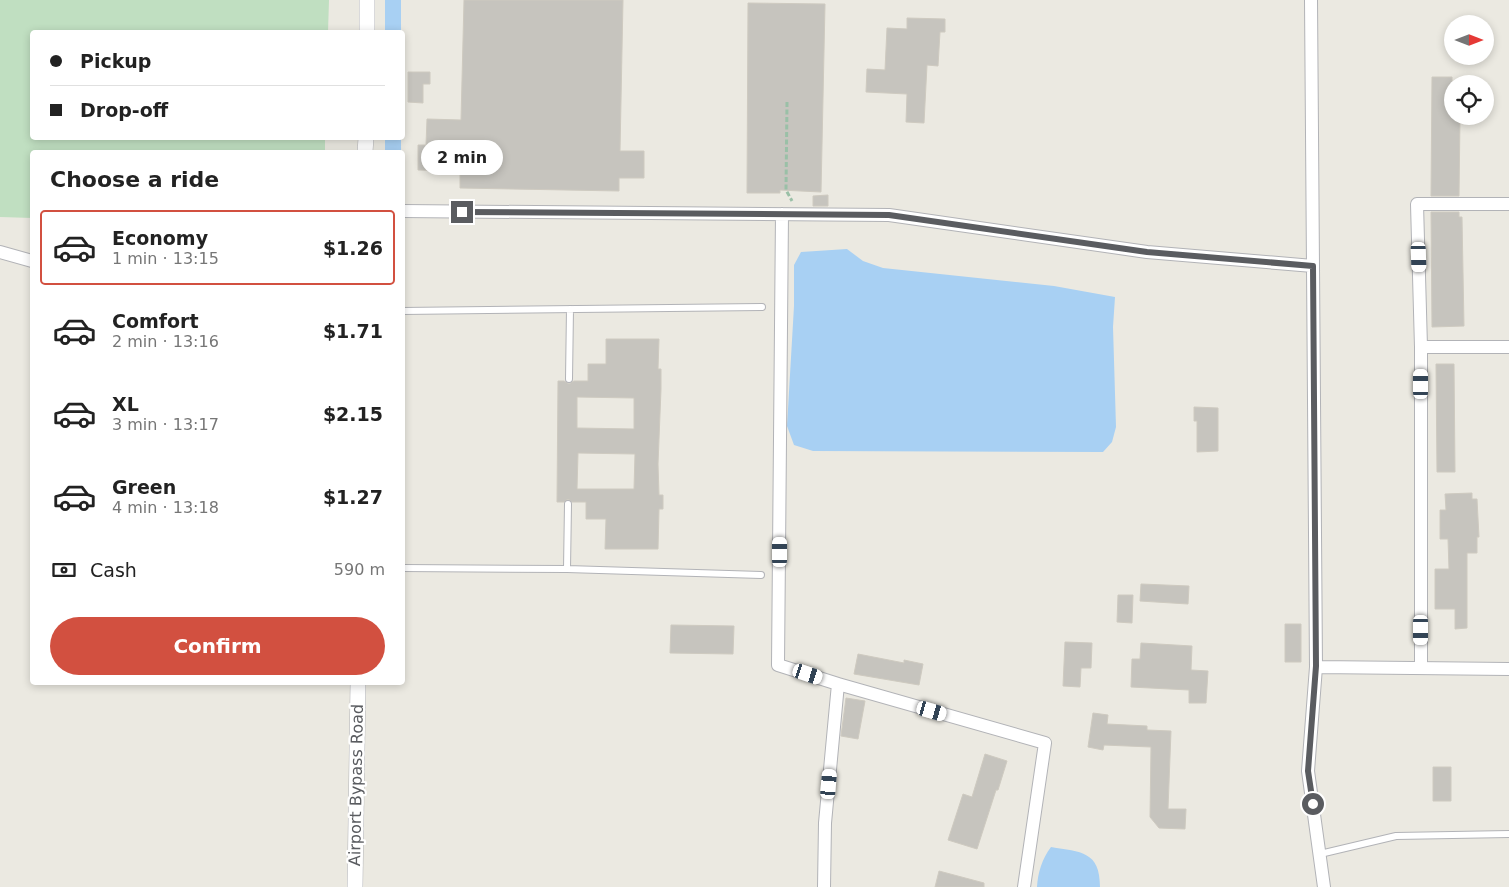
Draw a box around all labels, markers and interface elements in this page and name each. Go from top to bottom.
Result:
north arrow [1444,15,1494,65]
map controls [1444,15,1494,125]
text: Pickup [80,50,151,72]
button: locate [1444,75,1494,125]
text: Drop-off [80,99,168,121]
callout: 2 min [421,140,503,174]
text: 2 min [437,148,487,167]
text: Choose a ride [50,167,219,192]
route end [451,201,473,223]
icon: car [52,225,97,270]
text: Economy [112,227,208,249]
text: $1.26 [323,237,383,259]
car [1410,242,1427,272]
text: 1 min · 13:15 [112,249,219,268]
icon: car [52,308,97,353]
text: Comfort [112,310,199,332]
text: $1.71 [323,320,383,342]
text: 2 min · 13:16 [112,332,219,351]
car [1413,369,1428,399]
icon: car [52,391,97,436]
text: XL [112,393,139,415]
text: $2.15 [323,403,383,425]
text: 3 min · 13:17 [112,415,219,434]
icon: car [52,474,97,519]
text: Green [112,476,176,498]
text: $1.27 [323,486,383,508]
text: 4 min · 13:18 [112,498,219,517]
car [772,537,787,567]
icon: cash [50,556,78,584]
text: Cash [90,559,137,581]
text: 590 m [334,560,385,579]
car [1413,615,1428,645]
button: Confirm [50,617,385,675]
car [791,662,824,686]
car [915,700,948,722]
street label: Airport Bypass Road [345,704,367,866]
car [820,768,837,800]
route start [1302,793,1324,815]

